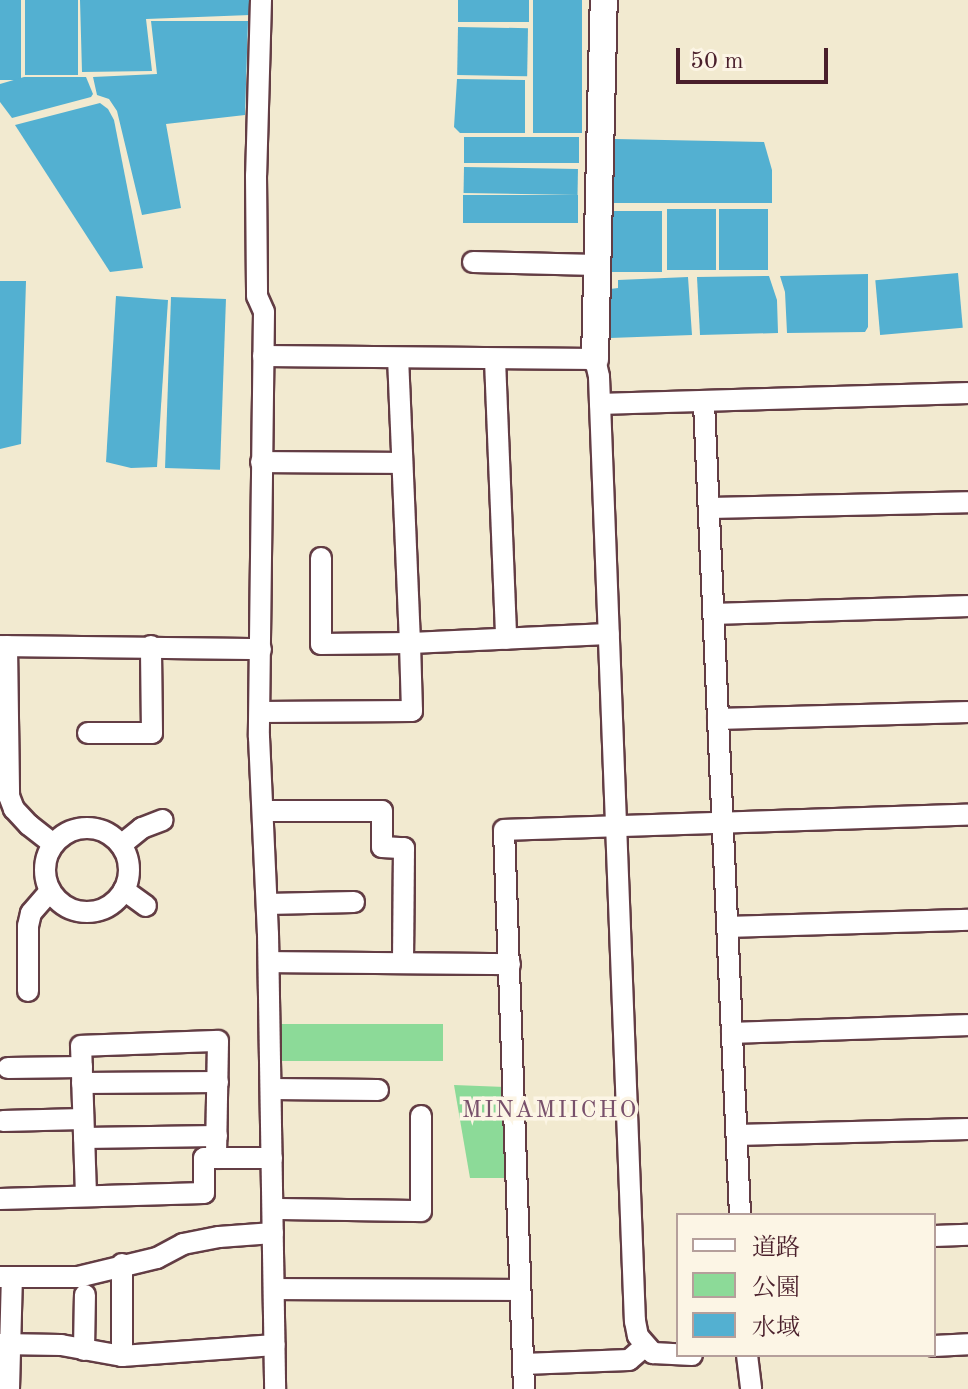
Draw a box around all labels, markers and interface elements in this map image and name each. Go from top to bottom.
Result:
scale bar [680,32,832,82]
text: 50 m [690,50,744,74]
district label: MINAMIICHO [462,1098,638,1126]
legend [676,1213,936,1357]
text: 道路 [752,1237,800,1261]
text: 公園 [752,1277,800,1301]
text: 水域 [752,1317,800,1341]

